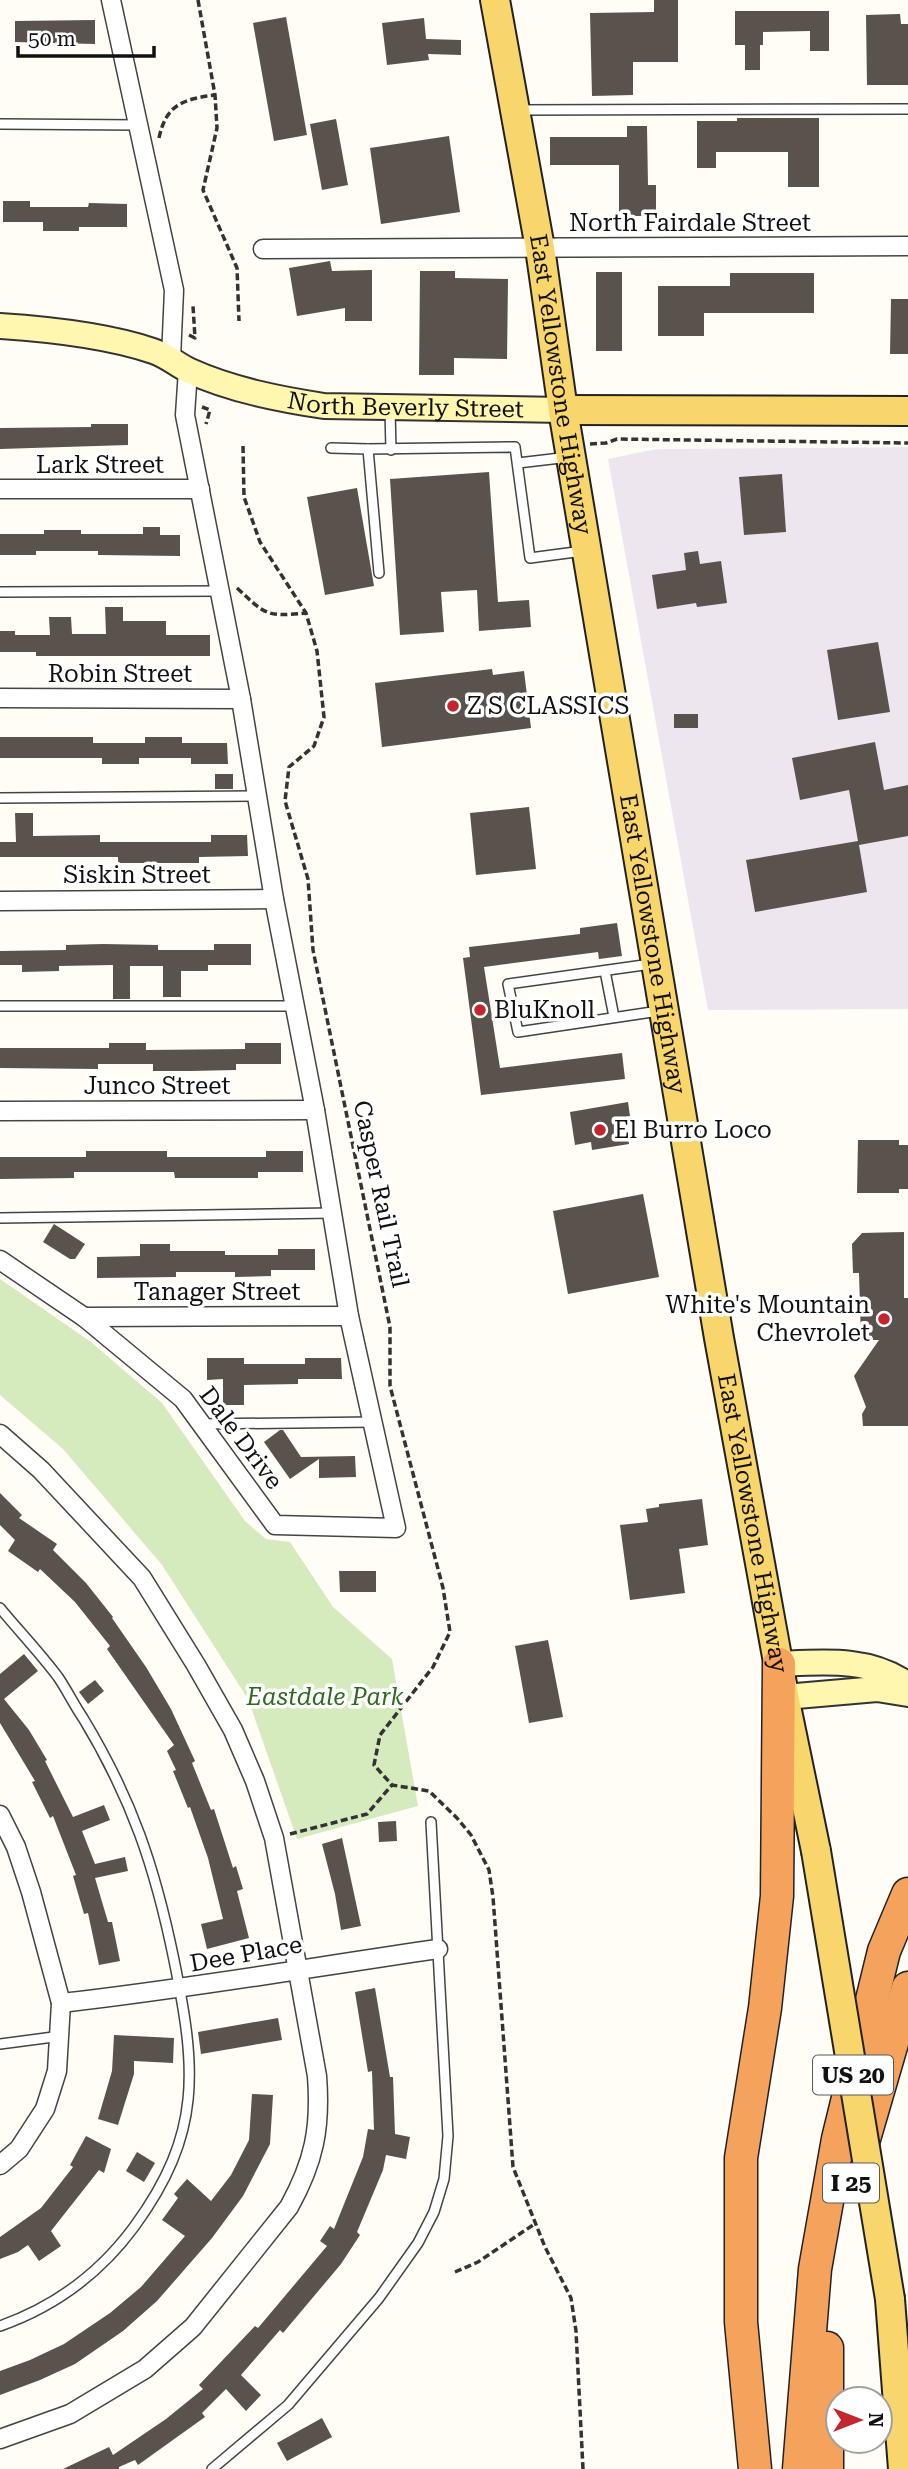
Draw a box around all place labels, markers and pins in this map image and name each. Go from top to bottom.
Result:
place label: Z S CLASSICS [467,692,629,720]
marker: Z S CLASSICS [445,698,461,714]
place label: BluKnoll [494,996,595,1024]
marker: BluKnoll [472,1002,488,1018]
place label: El Burro Loco [614,1116,772,1144]
marker: El Burro Loco [592,1122,608,1138]
place label: White's Mountain Chevrolet [666,1291,870,1347]
marker: White's Mountain Chevrolet [876,1311,892,1327]

